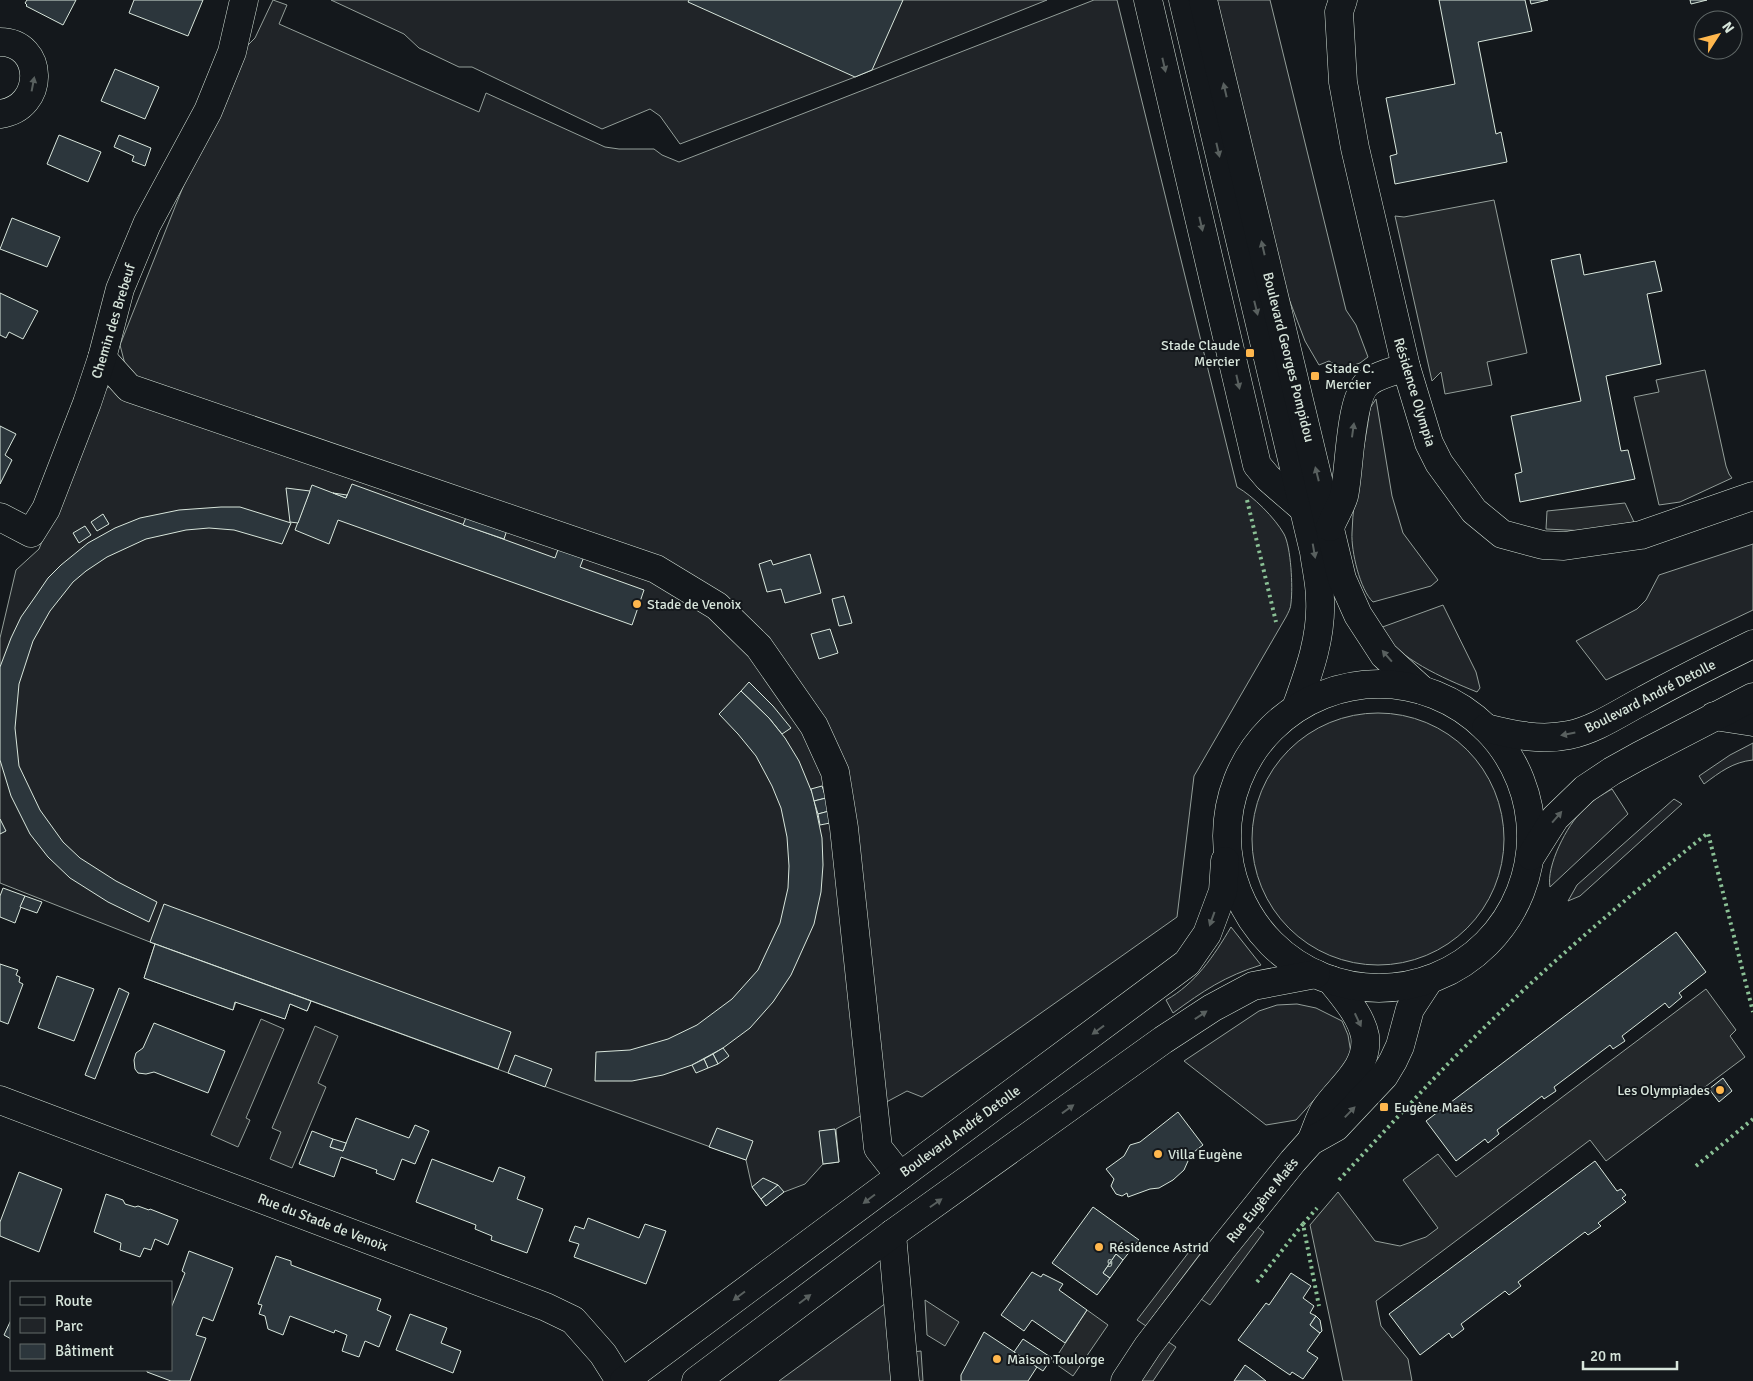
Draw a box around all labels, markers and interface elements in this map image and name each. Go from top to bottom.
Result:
north arrow [1693,10,1743,60]
text: N [1718,19,1738,37]
one-way arrow [1160,58,1168,73]
one-way arrow [29,76,37,92]
one-way arrow [1221,83,1229,98]
one-way arrow [1214,142,1222,157]
one-way arrow [1197,216,1205,231]
one-way arrow [1259,241,1267,256]
street label: Chemin des Brebeuf [88,260,139,381]
street label: Boulevard Georges Pompidou [1259,270,1318,444]
one-way arrow [1252,300,1260,315]
street label: Résidence Olympia [1390,336,1439,449]
place label: Stade Claude Mercier [1161,337,1241,370]
marker: Stade Claude Mercier [1244,347,1256,359]
place label: Stade C. Mercier [1325,360,1374,393]
marker: Stade C. Mercier [1309,370,1321,382]
one-way arrow [1234,374,1242,389]
one-way arrow [1349,421,1357,437]
one-way arrow [1313,467,1321,482]
one-way arrow [1310,543,1318,559]
place label: Stade de Venoix [647,596,742,613]
marker: Stade de Venoix [631,598,643,610]
one-way arrow [1381,651,1393,663]
street label: Boulevard André Detolle [1582,656,1719,737]
one-way arrow [1560,731,1576,739]
one-way arrow [1552,811,1563,824]
one-way arrow [1208,912,1216,926]
one-way arrow [1194,1011,1208,1020]
one-way arrow [1354,1013,1362,1027]
one-way arrow [1092,1024,1105,1035]
street label: Boulevard André Detolle [897,1082,1024,1181]
place label: Les Olympiades [1617,1082,1710,1099]
marker: Les Olympiades [1714,1084,1726,1096]
place label: Eugène Maës [1394,1099,1473,1116]
marker: Eugène Maës [1378,1101,1390,1113]
one-way arrow [1061,1104,1075,1114]
one-way arrow [1344,1106,1356,1118]
place label: Villa Eugène [1168,1146,1243,1163]
marker: Villa Eugène [1152,1148,1164,1160]
street label: Rue Eugène Maës [1223,1154,1302,1246]
street label: Rue du Stade de Venoix [255,1190,391,1255]
one-way arrow [863,1193,876,1204]
one-way arrow [929,1198,943,1208]
place label: Résidence Astrid [1109,1239,1209,1256]
marker: Résidence Astrid [1093,1241,1105,1253]
house number: 9 [1107,1257,1113,1270]
legend [10,1281,172,1371]
one-way arrow [733,1290,746,1301]
text: Route [55,1292,92,1310]
one-way arrow [798,1294,811,1305]
text: Parc [55,1317,83,1335]
scale bar [1583,1338,1677,1370]
text: Bâtiment [55,1342,114,1360]
text: 20 m [1590,1347,1621,1365]
place label: Maison Toulorge [1007,1351,1105,1368]
marker: Maison Toulorge [991,1353,1003,1365]

